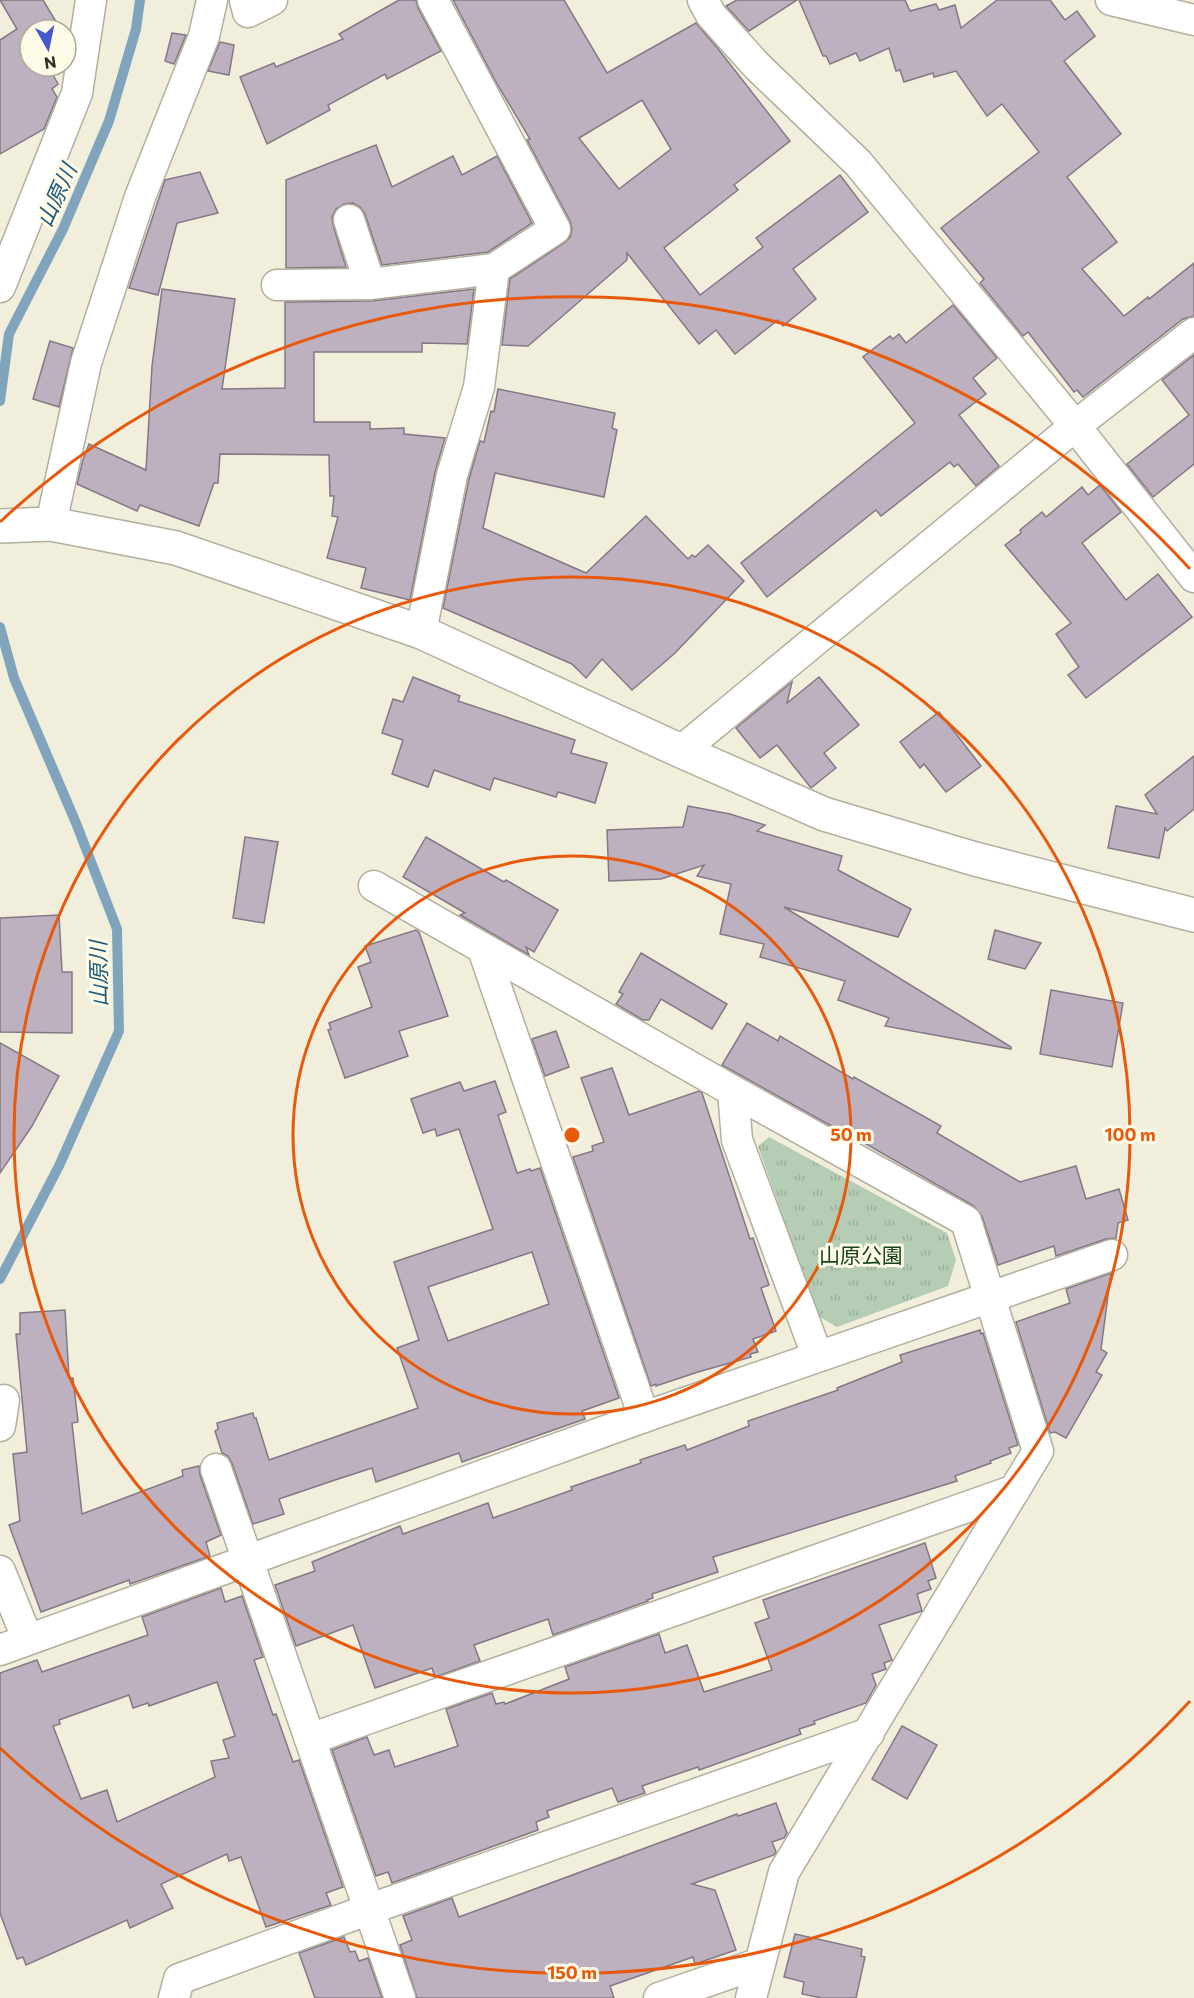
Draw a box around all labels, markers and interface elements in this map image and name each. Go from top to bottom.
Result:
north arrow [18,18,78,78]
text: N [43,53,58,74]
water label: 山原川 [30,158,83,231]
water label: 山原川 [84,939,112,1007]
text: 50 m [830,1123,872,1145]
text: 100 m [1104,1123,1156,1145]
centre of rings [562,1125,582,1145]
park label: 山原公園 [819,1242,903,1267]
text: 150 m [547,1961,597,1983]

